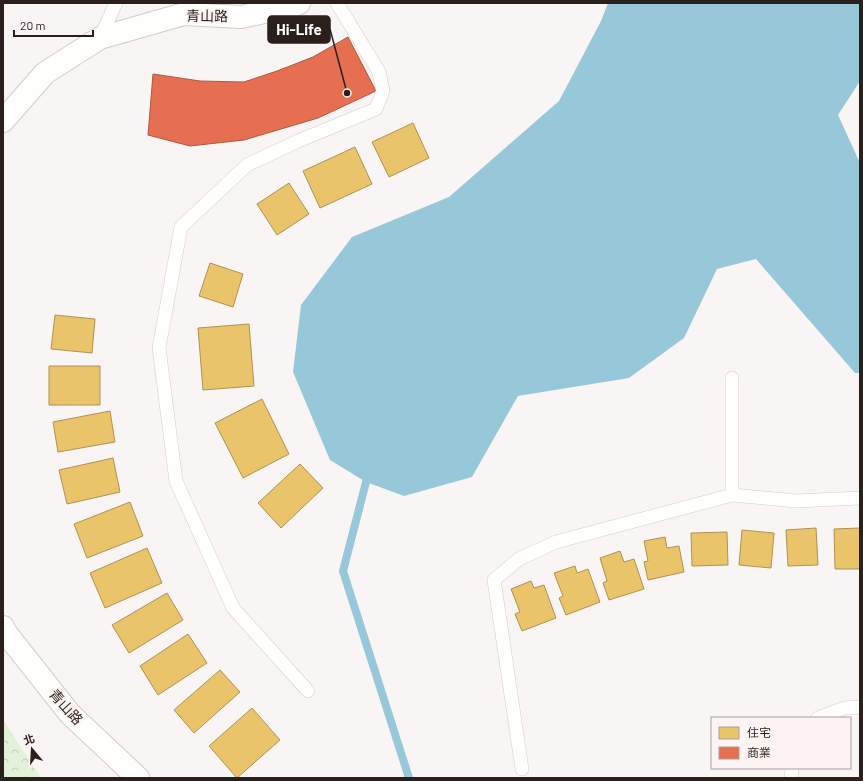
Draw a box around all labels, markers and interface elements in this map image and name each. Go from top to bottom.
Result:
street label: 青山路 [186,7,228,24]
scale bar [14,12,93,38]
callout: Hi-Life [268,16,330,43]
text: 20 m [20,18,46,32]
text: Hi-Life [276,20,322,38]
street label: 青山路 [46,685,87,728]
legend [711,717,851,769]
text: 住宅 [747,725,771,739]
north arrow [12,729,52,769]
text: 北 [22,731,36,747]
text: 商業 [747,745,771,759]

